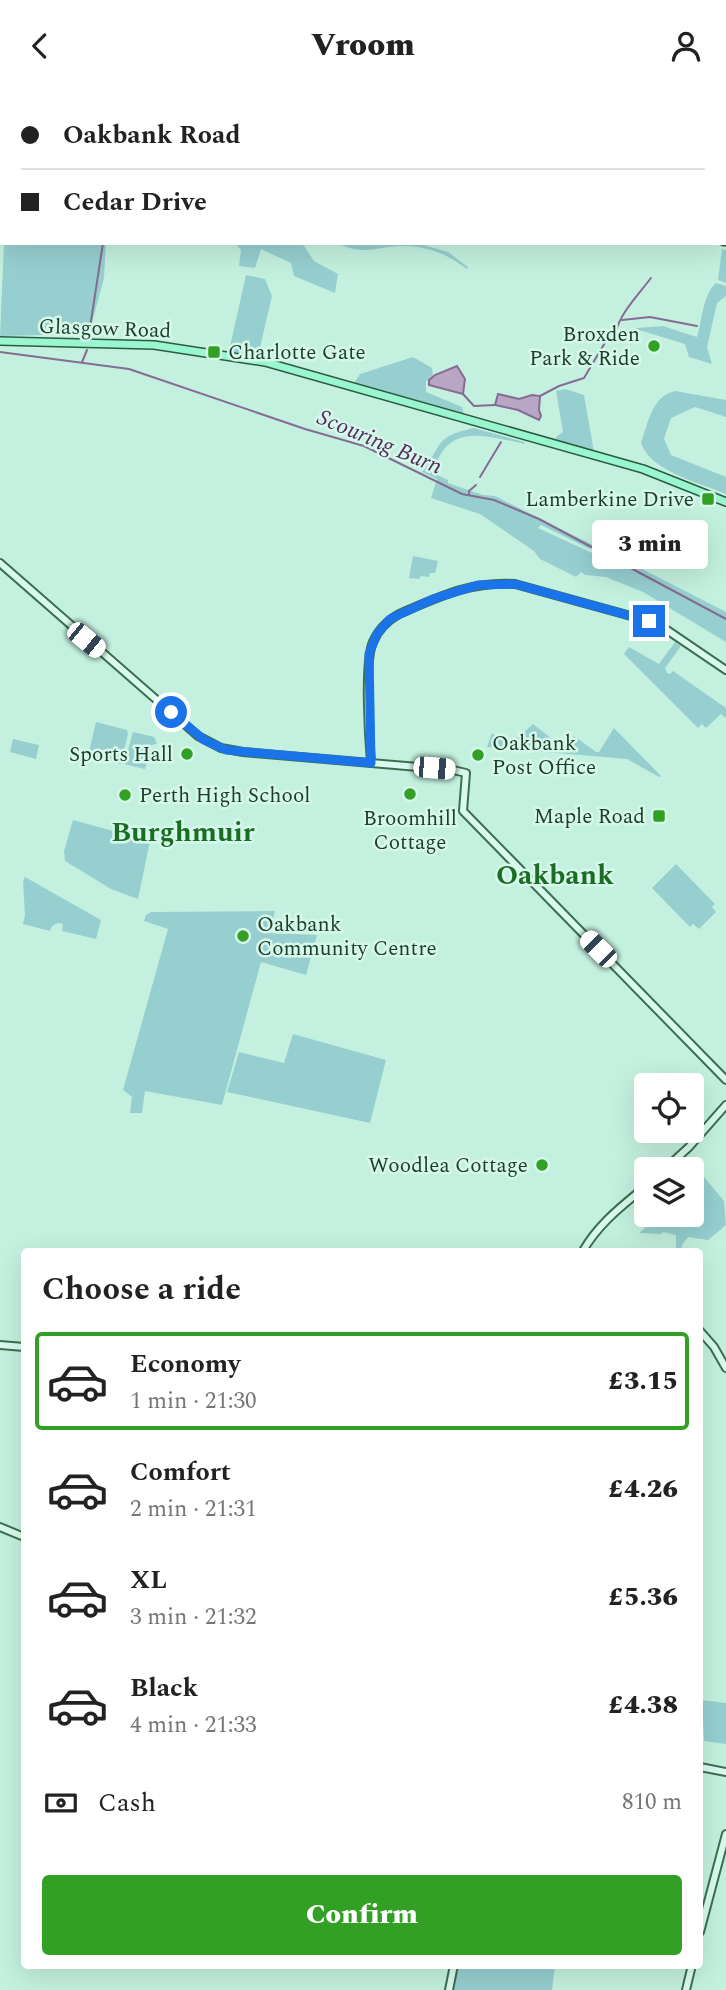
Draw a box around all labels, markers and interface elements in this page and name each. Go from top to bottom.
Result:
text: Vroom [311,21,415,70]
icon: back [21,27,59,65]
icon: person [667,27,705,65]
text: Oakbank Road [63,115,241,155]
text: Cedar Drive [63,182,207,222]
street label: Glasgow Road [38,311,172,347]
place label: Broxden Park & Ride [529,319,640,375]
place label: Charlotte Gate [228,337,366,369]
marker: Broxden Park & Ride [646,338,662,354]
marker: Charlotte Gate [206,344,222,360]
water label: Scouring Burn [311,400,447,484]
place label: Lamberkine Drive [525,484,694,516]
marker: Lamberkine Drive [700,491,716,507]
callout: 3 min [591,519,707,568]
text: 3 min [618,527,682,562]
route end [633,605,665,637]
car [64,619,109,661]
route start [155,696,187,728]
place label: Oakbank Post Office [492,728,596,784]
place label: Sports Hall [69,739,173,771]
marker: Sports Hall [179,746,195,762]
marker: Oakbank Post Office [470,747,486,763]
car [413,756,456,780]
place label: Perth High School [139,780,311,812]
marker: Broomhill Cottage [402,786,418,802]
marker: Perth High School [117,787,133,803]
place label: Maple Road [534,801,645,833]
place label: Broomhill Cottage [363,803,457,859]
marker: Maple Road [651,808,667,824]
district label: Burghmuir [111,811,255,854]
district label: Oakbank [496,854,614,897]
place label: Oakbank Community Centre [257,909,437,965]
car [576,927,621,971]
marker: Oakbank Community Centre [235,928,251,944]
map controls [634,1073,704,1227]
button: locate [634,1073,704,1143]
place label: Woodlea Cottage [368,1150,528,1182]
marker: Woodlea Cottage [534,1157,550,1173]
button: layers [634,1157,704,1227]
text: Choose a ride [42,1265,241,1314]
text: Economy [130,1344,240,1384]
icon: car [46,1350,109,1413]
text: £3.15 [608,1361,678,1401]
text: 1 min · 21:30 [130,1384,257,1419]
text: Comfort [130,1452,231,1492]
icon: car [46,1458,109,1521]
text: £4.26 [608,1469,678,1509]
text: 2 min · 21:31 [130,1492,257,1527]
text: XL [130,1560,167,1600]
icon: car [46,1566,109,1629]
text: £5.36 [608,1577,678,1617]
text: 3 min · 21:32 [130,1600,257,1635]
text: Black [130,1668,198,1708]
icon: car [46,1674,109,1737]
text: £4.38 [608,1685,678,1725]
text: 4 min · 21:33 [130,1708,257,1743]
text: Cash [98,1783,156,1823]
icon: cash [42,1784,80,1822]
text: 810 m [622,1785,682,1820]
button: Confirm [42,1875,682,1955]

